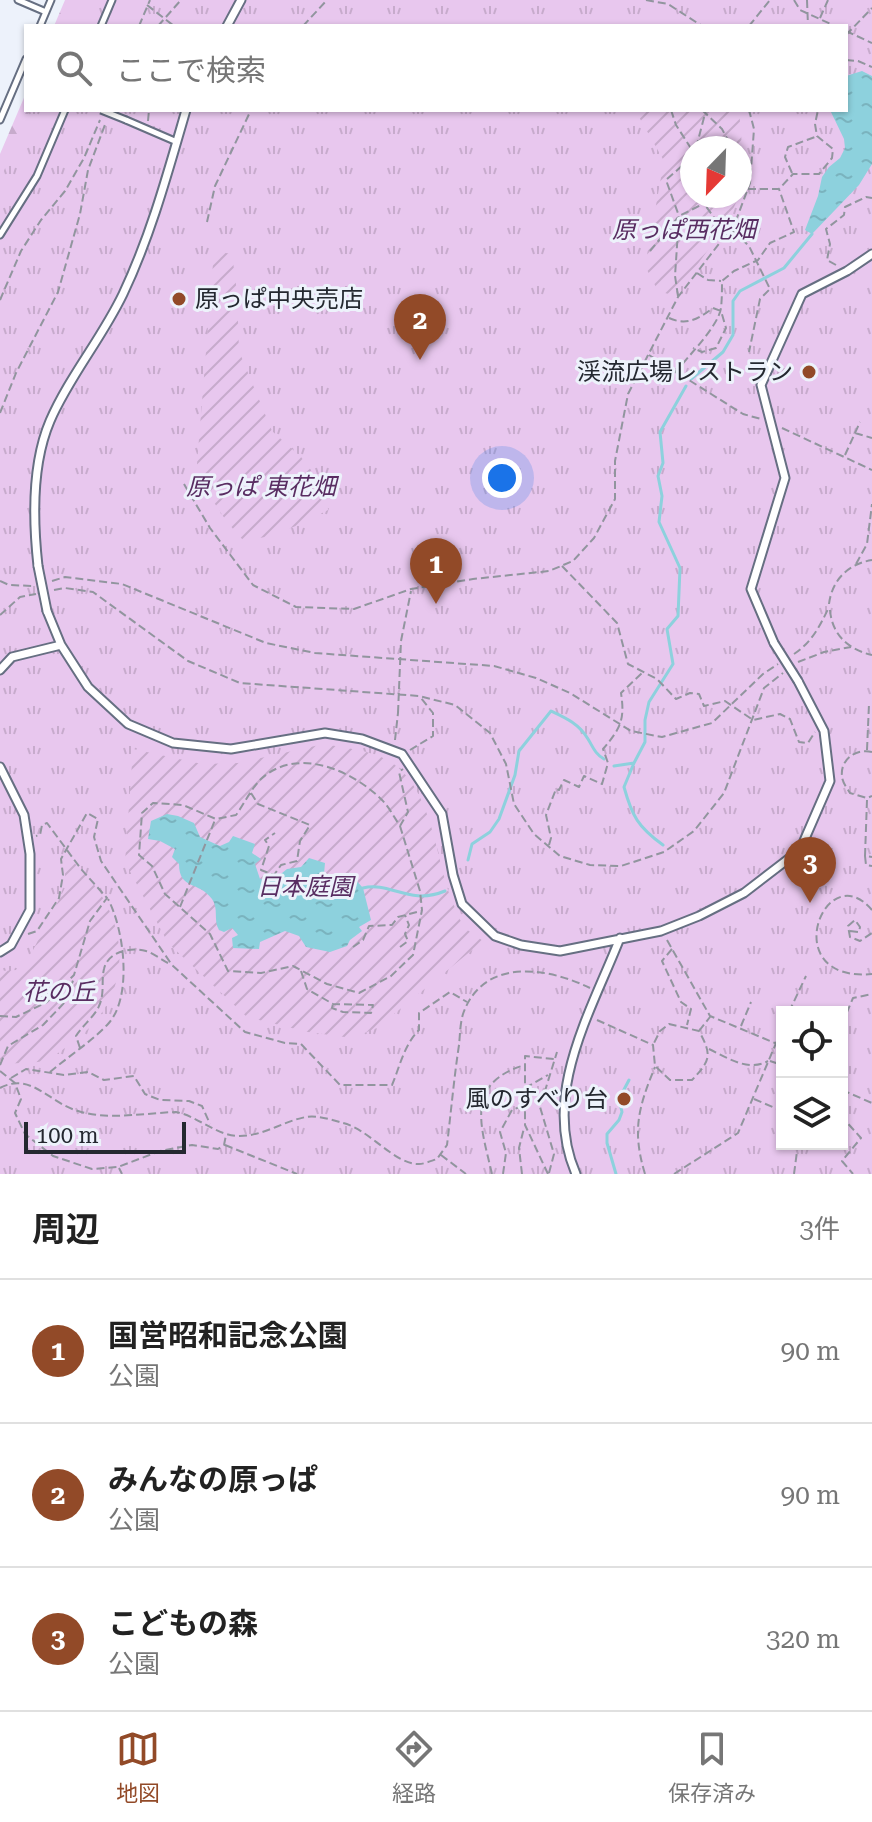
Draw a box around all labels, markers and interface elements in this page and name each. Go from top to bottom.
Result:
search box [24,24,848,112]
icon: search [52,46,96,90]
text: ここで検索 [116,53,266,88]
north arrow [680,136,752,208]
park label: 原っぱ西花畑 [612,216,760,244]
place label: 原っぱ中央売店 [195,285,363,313]
marker: 原っぱ中央売店 [170,290,188,308]
pin: 2 [394,294,446,360]
place label: 渓流広場レストラン [577,358,793,386]
marker: 渓流広場レストラン [800,363,818,381]
your location [482,458,522,498]
park label: 原っぱ 東花畑 [186,473,340,501]
pin: 1 [410,538,462,604]
pin: 3 [784,837,836,903]
park label: 日本庭園 [257,873,356,901]
park label: 花の丘 [23,978,96,1006]
map controls [776,1006,848,1150]
button: locate [776,1006,848,1078]
button: layers [776,1078,848,1150]
place label: 風のすべり台 [466,1085,608,1113]
marker: 風のすべり台 [615,1090,633,1108]
scale bar [24,1118,186,1154]
text: 100 m [36,1123,99,1148]
text: 周辺 [32,1209,100,1249]
text: 3件 [799,1214,840,1244]
text: 国営昭和記念公園 [108,1318,348,1353]
text: 1 [51,1336,65,1366]
text: 90 m [781,1336,840,1366]
text: 公園 [108,1361,160,1391]
text: みんなの原っぱ [108,1462,318,1497]
text: 2 [51,1480,65,1510]
text: 90 m [781,1480,840,1510]
text: 公園 [108,1505,160,1535]
text: こどもの森 [108,1606,258,1641]
text: 3 [51,1624,65,1654]
text: 320 m [766,1624,840,1654]
text: 公園 [108,1649,160,1679]
tab: 地図 [116,1727,160,1807]
tab: 経路 [392,1727,436,1807]
tab: 保存済み [668,1727,756,1807]

